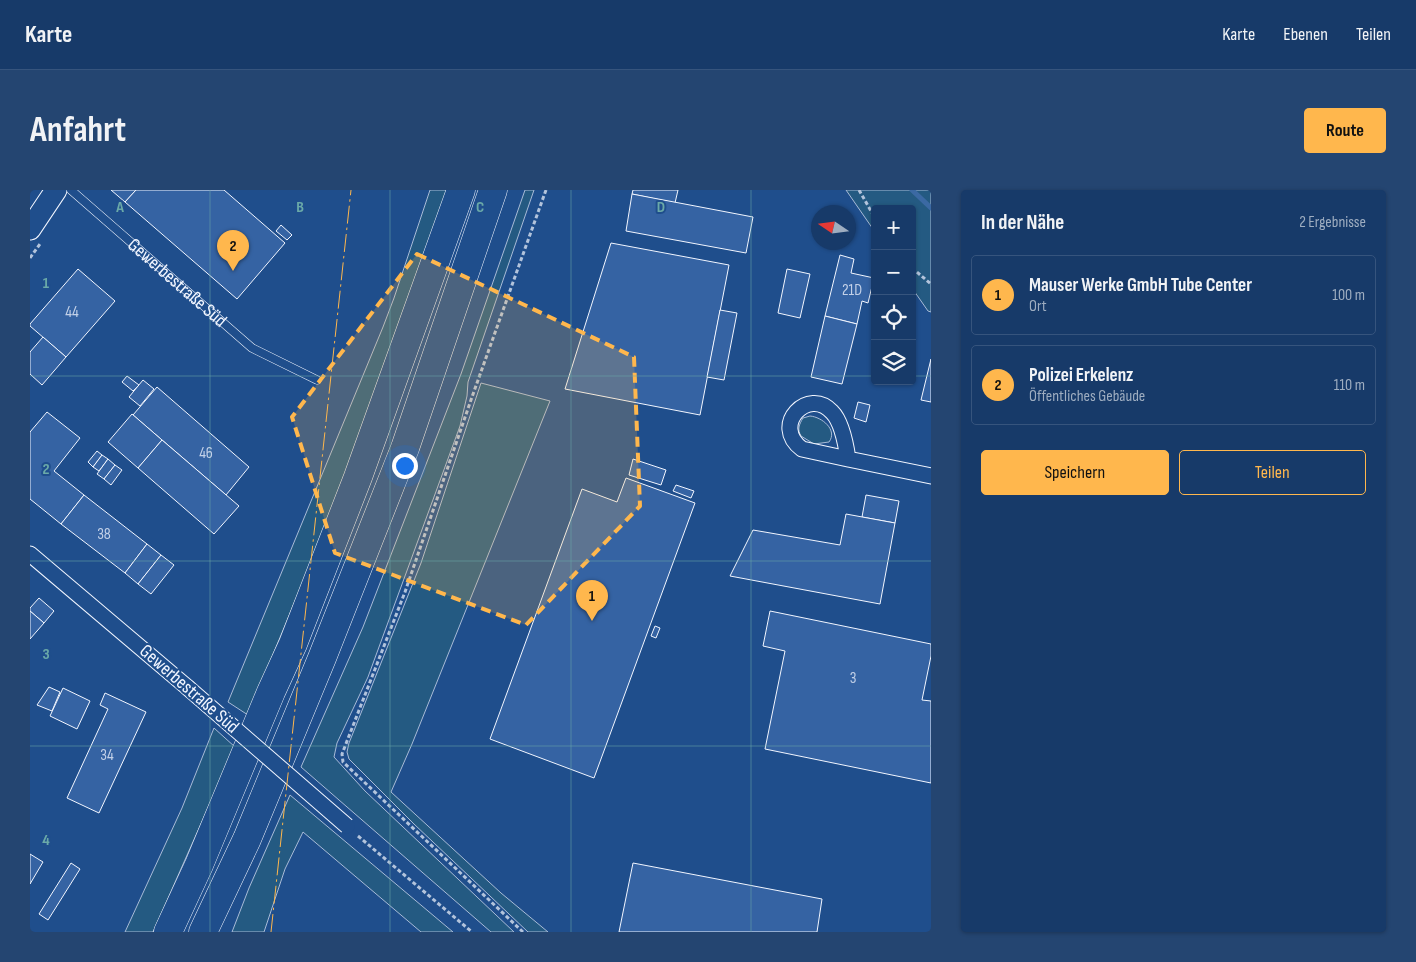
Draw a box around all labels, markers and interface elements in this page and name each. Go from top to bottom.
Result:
text: Karte [25,20,72,49]
text: Karte [1222,24,1255,45]
text: Ebenen [1283,24,1328,45]
text: Teilen [1356,24,1391,45]
button: Route [1304,108,1386,153]
text: Anfahrt [30,109,126,152]
text: A [115,198,124,217]
text: B [296,198,304,217]
text: C [476,198,484,217]
text: D [657,198,665,217]
north arrow [811,205,856,250]
map controls [871,205,916,385]
button: + [871,205,916,250]
text: In der Nähe [981,210,1064,235]
text: 2 Ergebnisse [1299,213,1366,232]
pin: 2 [217,230,249,271]
street label: Gewerbestraße Süd [123,233,232,332]
button: − [871,250,916,295]
text: 1 [43,274,50,293]
text: Mauser Werke GmbH Tube Center [1029,274,1252,297]
house number: 21D [842,281,862,300]
text: 1 [995,286,1001,305]
text: 100 m [1332,286,1365,305]
button: locate [871,295,916,340]
text: Ort [1029,297,1047,316]
house number: 44 [65,303,79,322]
button: layers [871,340,916,385]
text: Polizei Erkelenz [1029,364,1133,387]
text: 2 [994,376,1002,395]
text: 110 m [1334,376,1365,395]
text: Öffentliches Gebäude [1029,387,1145,406]
house number: 46 [199,444,213,463]
button: Speichern [981,450,1169,495]
button: Teilen [1179,450,1366,495]
your location [392,453,418,479]
text: 2 [42,460,50,479]
house number: 38 [97,525,111,544]
pin: 1 [576,580,608,621]
street label: Gewerbestraße Süd [135,640,243,738]
text: 3 [42,645,50,664]
house number: 3 [850,669,856,688]
house number: 34 [100,746,114,765]
text: 4 [42,831,50,850]

